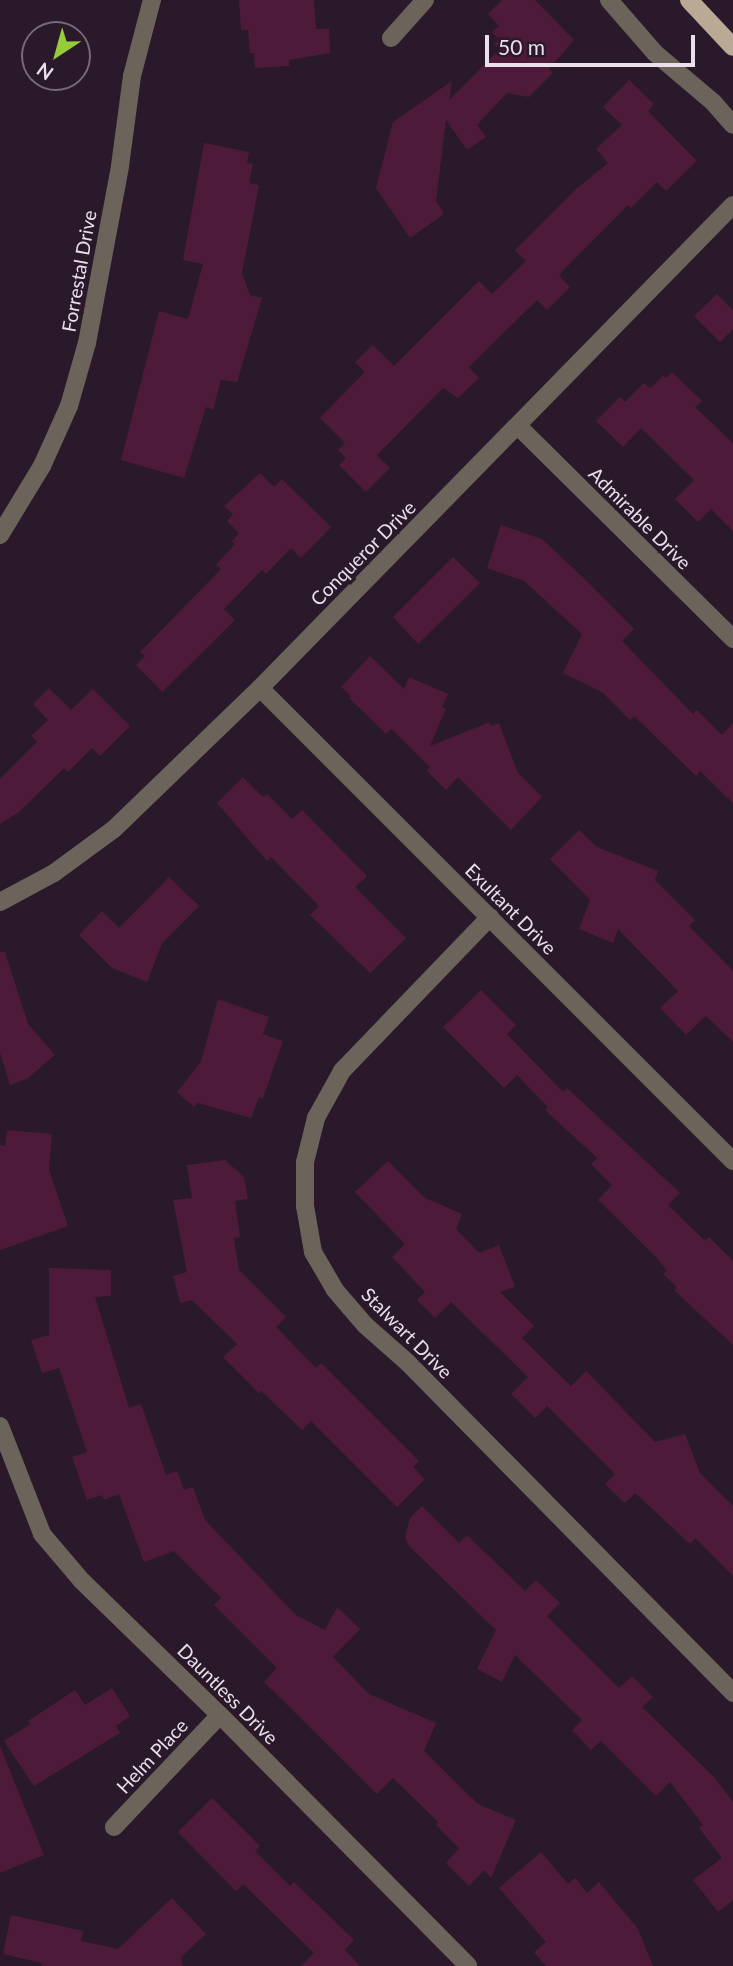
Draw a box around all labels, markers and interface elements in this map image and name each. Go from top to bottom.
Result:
north arrow [21,21,91,91]
scale bar [488,21,698,65]
text: 50 m [498,34,545,59]
text: N [32,58,57,85]
street label: Forrestal Drive [57,208,101,334]
street label: Admirable Drive [584,462,696,574]
street label: Conqueror Drive [306,496,420,610]
street label: Exultant Drive [461,859,561,959]
street label: Stalwart Drive [357,1283,457,1383]
street label: Dauntless Drive [173,1639,283,1749]
street label: Helm Place [112,1714,192,1798]

